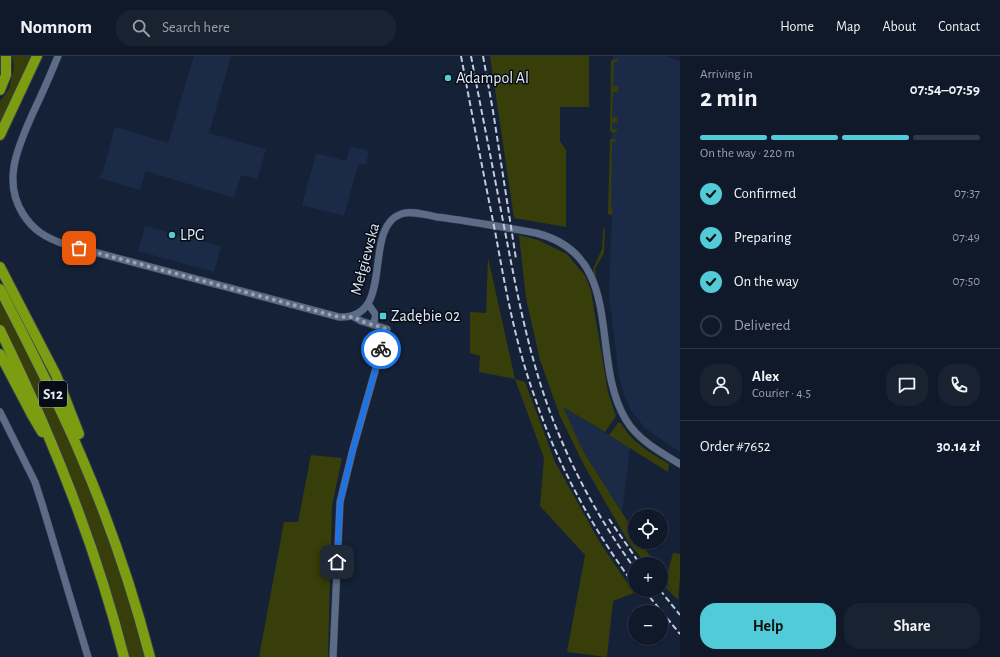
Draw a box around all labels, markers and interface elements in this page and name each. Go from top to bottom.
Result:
search box [116,10,396,46]
icon: search [130,17,152,39]
text: Nomnom [20,18,92,37]
text: Search here [162,20,230,35]
text: Home [780,20,814,34]
text: Map [836,20,860,34]
text: About [882,20,916,34]
text: Contact [938,20,980,34]
text: Arriving in [700,68,753,81]
place label: Adampol Al [456,70,529,86]
marker: Adampol Al [443,73,453,83]
text: 07:54–07:59 [910,82,980,97]
text: 2 min [700,85,758,111]
text: On the way · 220 m [700,147,795,160]
icon: check [700,183,722,205]
text: Confirmed [734,186,796,201]
text: 07:37 [954,187,980,200]
street label: Mełgiewska [348,221,382,297]
place label: LPG [180,227,205,243]
icon: check [700,227,722,249]
marker: LPG [167,230,177,240]
text: Preparing [734,230,791,245]
pin [62,231,96,265]
text: 07:49 [952,231,980,244]
icon: bag [68,237,90,259]
icon: check [700,271,722,293]
text: On the way [734,274,799,289]
text: 07:50 [952,275,980,288]
place label: Zadębie 02 [391,308,460,324]
marker: Zadębie 02 [378,311,388,321]
text: Delivered [734,318,791,333]
courier [361,329,401,369]
icon: bike [370,338,392,360]
button: person [700,364,742,406]
button: chat [886,364,928,406]
button: phone [938,364,980,406]
text: Alex [752,369,779,384]
road number: S12 [39,381,67,407]
text: Courier · 4.5 [752,387,811,400]
text: Order #7652 [700,439,771,454]
text: 30.14 zł [936,439,980,454]
map controls [628,509,668,645]
button: locate [628,509,668,549]
pin [320,545,354,579]
icon: home [326,551,348,573]
button: + [628,557,668,597]
button: Help [700,603,836,649]
button: Share [844,603,980,649]
button: − [628,605,668,645]

